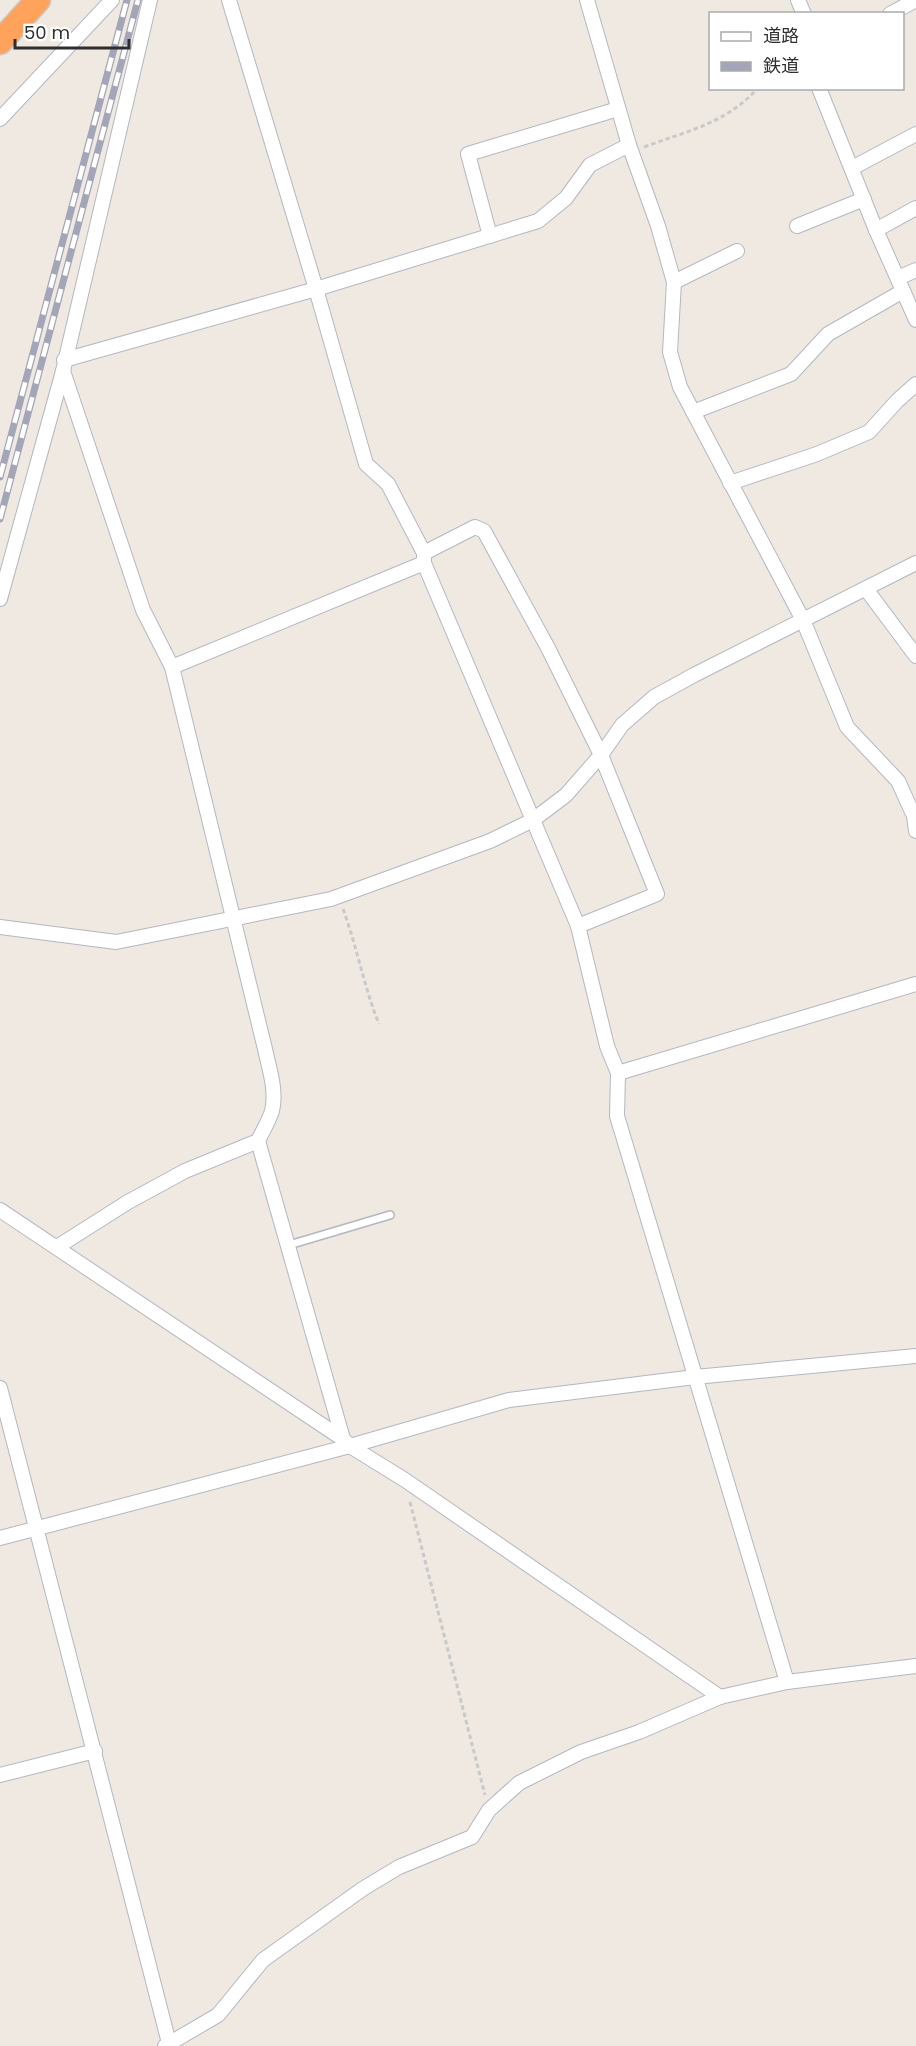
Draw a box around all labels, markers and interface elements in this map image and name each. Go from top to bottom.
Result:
scale bar [15,12,129,50]
legend [709,12,904,90]
text: 50 m [24,20,70,45]
text: 道路 [763,23,799,48]
text: 鉄道 [763,53,799,78]

